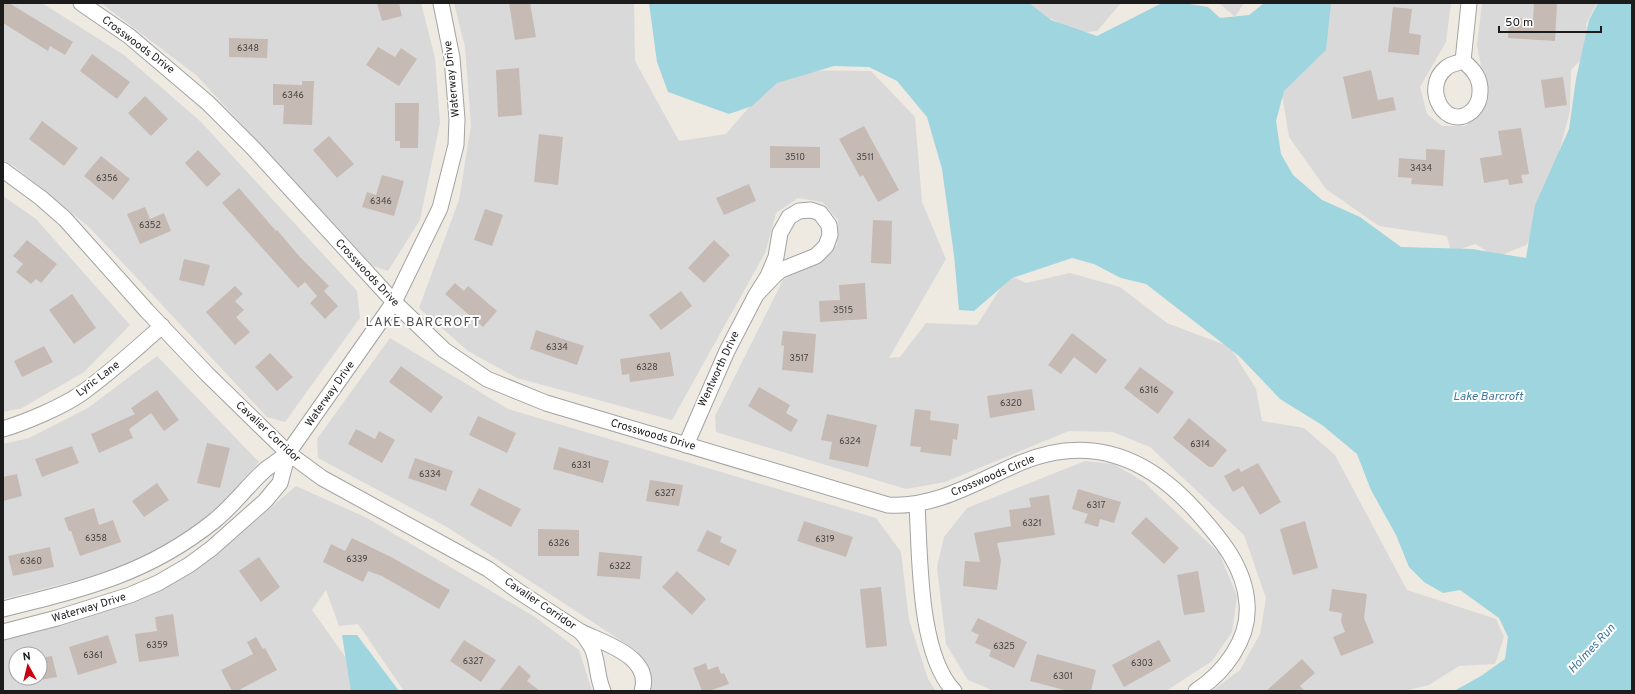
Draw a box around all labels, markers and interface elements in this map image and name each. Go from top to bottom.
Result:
scale bar [1499,8,1601,34]
street label: Crosswoods Drive [99,13,177,77]
text: 50 m [1505,15,1533,31]
street label: Waterway Drive [441,40,463,118]
house number: 6348 [237,43,259,54]
house number: 6346 [282,90,304,101]
house number: 3510 [785,152,805,163]
house number: 3511 [856,152,874,163]
house number: 3434 [1410,163,1432,174]
house number: 6356 [96,173,118,184]
house number: 6346 [370,196,392,207]
house number: 6352 [139,220,161,231]
street label: Crosswoods Drive [332,236,402,310]
house number: 3515 [833,305,853,316]
district label: LAKE BARCROFT [365,315,481,331]
street label: Wentworth Drive [695,329,743,409]
house number: 6334 [546,342,568,353]
house number: 3517 [789,353,809,364]
street label: Lyric Lane [73,358,123,400]
street label: Waterway Drive [302,358,358,430]
house number: 6328 [636,362,658,373]
house number: 6316 [1139,385,1159,396]
water label: Lake Barcroft [1453,389,1524,405]
street label: Cavalier Corridor [233,398,304,466]
house number: 6320 [1000,398,1022,409]
street label: Crosswoods Drive [609,416,697,454]
house number: 6324 [839,436,861,447]
house number: 6314 [1190,439,1210,450]
street label: Crosswoods Circle [949,452,1037,500]
house number: 6331 [571,460,591,471]
house number: 6334 [419,469,441,480]
house number: 6327 [655,488,676,499]
house number: 6317 [1087,500,1106,511]
house number: 6321 [1022,518,1042,529]
house number: 6358 [85,533,107,544]
house number: 6319 [815,534,835,545]
house number: 6326 [548,538,570,549]
house number: 6339 [346,554,368,565]
house number: 6360 [20,556,42,567]
house number: 6322 [609,561,631,572]
street label: Cavalier Corridor [501,575,579,634]
street label: Waterway Drive [50,590,128,626]
water label: Holmes Run [1565,621,1619,677]
house number: 6359 [146,640,168,651]
house number: 6325 [993,641,1015,652]
north arrow [8,646,48,686]
text: N [22,650,32,665]
house number: 6361 [83,650,103,661]
house number: 6327 [463,656,484,667]
house number: 6303 [1131,658,1153,669]
house number: 6301 [1053,671,1073,682]

